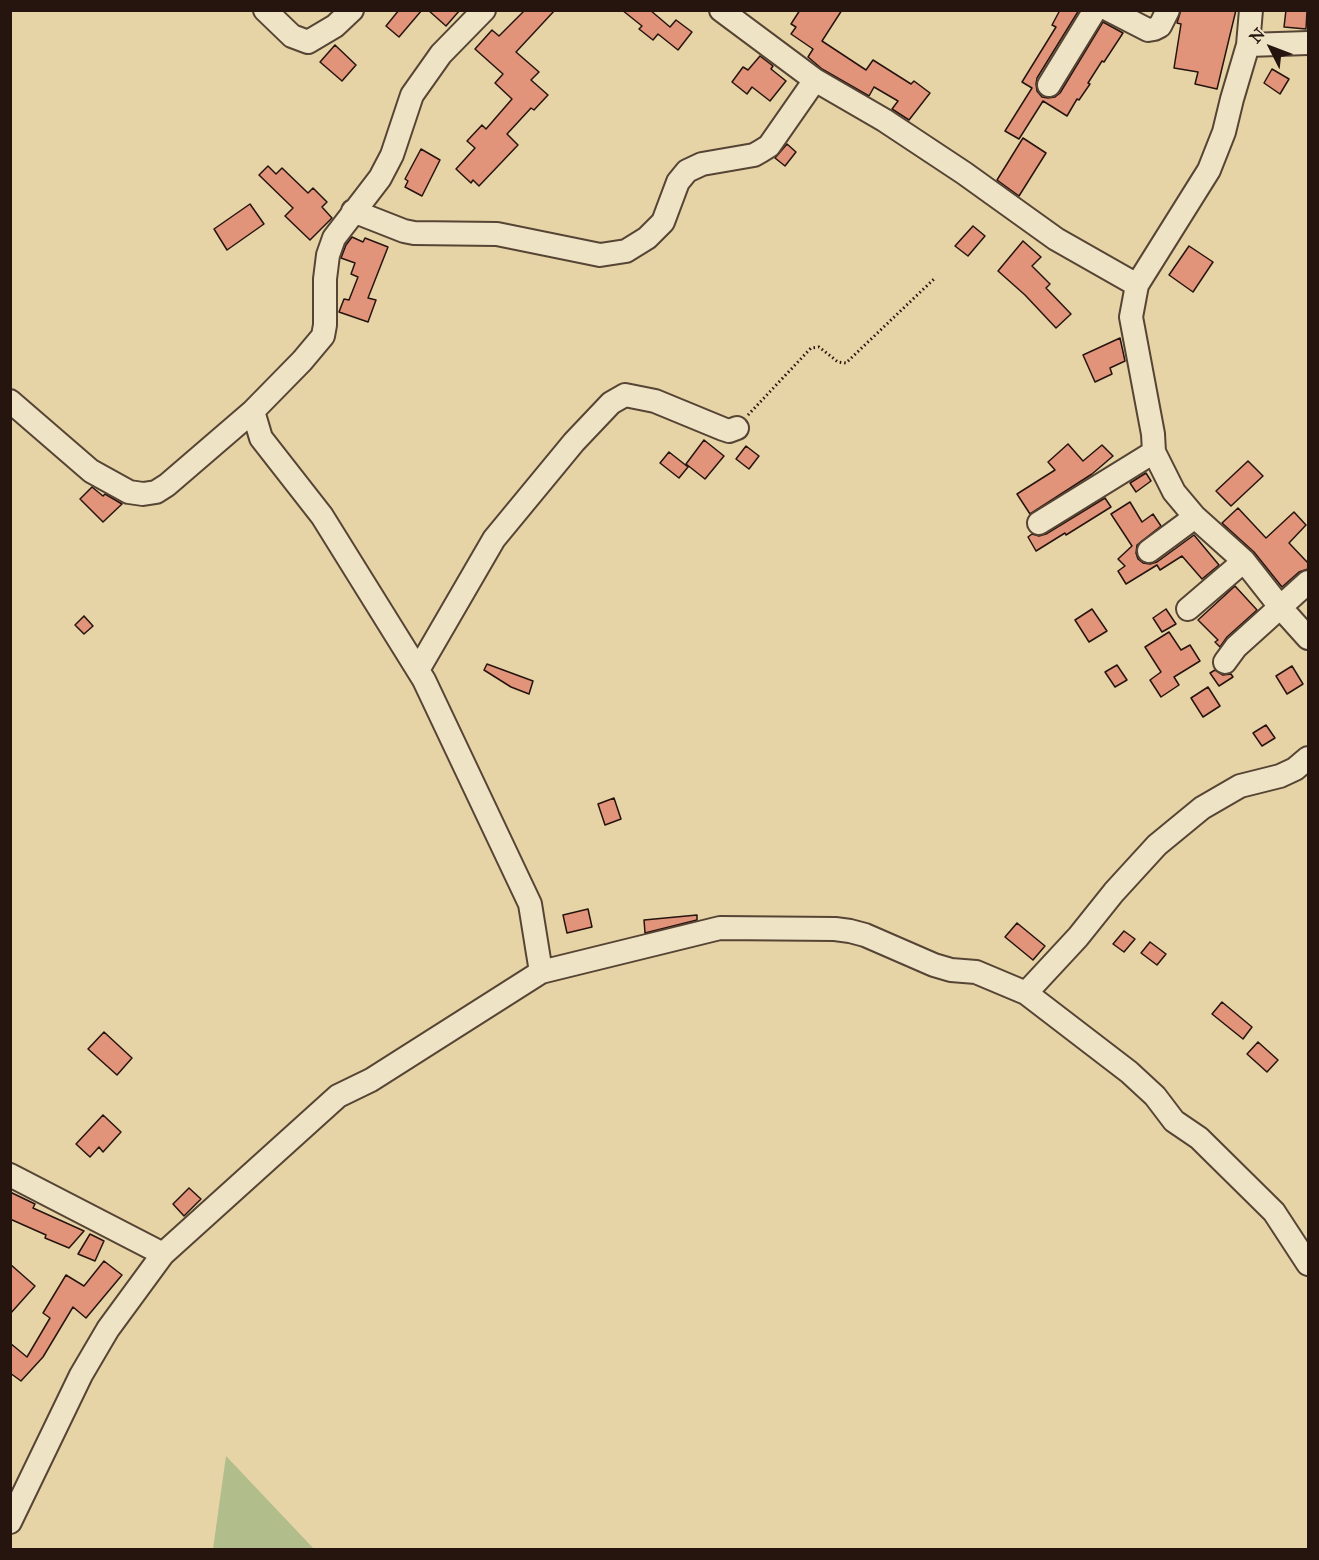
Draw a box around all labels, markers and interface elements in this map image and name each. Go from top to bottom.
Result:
north arrow [1241,18,1301,78]
text: N [1246,24,1269,47]

